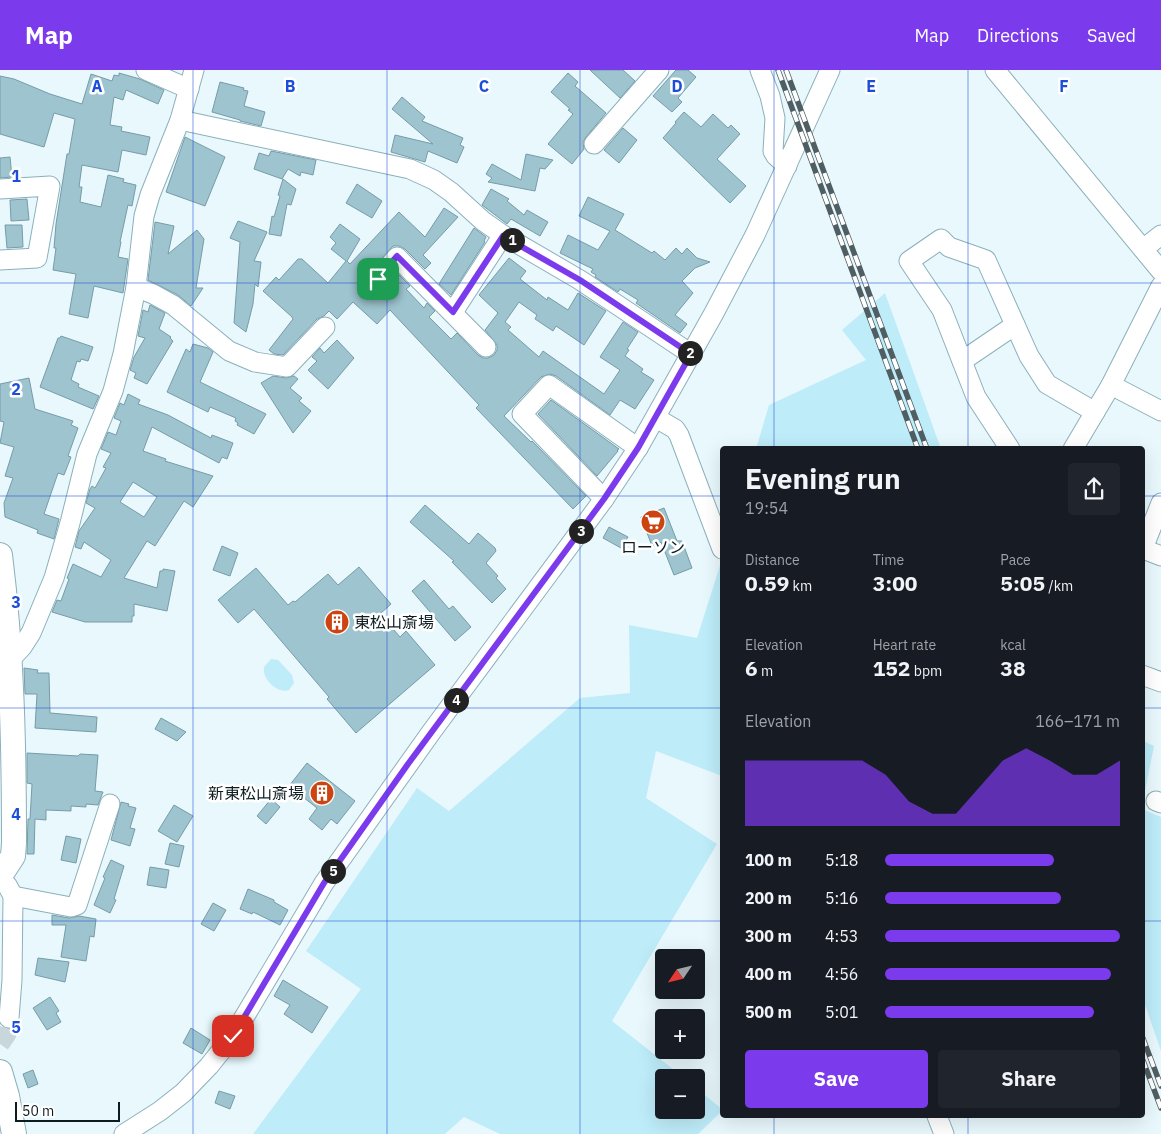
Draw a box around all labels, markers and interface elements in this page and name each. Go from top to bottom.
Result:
text: Map [25,19,73,51]
text: Map [914,24,949,47]
text: Directions [977,24,1059,47]
text: Saved [1087,24,1136,47]
text: A [92,76,103,96]
text: B [285,76,296,96]
text: C [479,76,489,96]
text: D [671,76,683,96]
text: E [866,76,876,96]
text: F [1059,76,1069,96]
text: 1 [11,166,21,186]
pin: 1 [500,228,524,252]
text: 1 [508,231,517,249]
pin [357,258,399,300]
icon: arrive [364,265,392,293]
pin: 2 [678,340,702,366]
text: 2 [686,344,695,362]
text: 2 [11,379,21,399]
text: Evening run [745,460,901,497]
button: share [1068,463,1120,515]
text: 19:54 [745,498,788,518]
supermarket icon: ローソン [640,509,666,535]
pin: 3 [568,518,594,544]
text: 3 [577,522,586,540]
place label: ローソン [621,537,685,557]
text: Distance [745,551,800,569]
text: Time [873,551,904,569]
text: Pace [1000,551,1031,569]
text: 0.59 [745,569,789,597]
text: 3:00 [873,569,917,597]
text: 5:05 [1000,569,1045,597]
text: km [789,577,812,595]
text: /km [1045,577,1073,595]
text: 3 [11,592,21,612]
building icon: 東松山斎場 [324,609,350,635]
place label: 東松山斎場 [354,612,434,632]
text: Elevation [745,636,803,654]
text: Heart rate [873,636,936,654]
text: kcal [1000,636,1026,654]
text: 6 [745,654,758,682]
text: 152 [873,654,910,682]
text: 38 [1000,654,1026,682]
text: m [758,662,773,680]
text: bpm [910,662,942,680]
pin: 4 [444,688,468,712]
text: 4 [452,691,461,709]
text: Elevation [745,711,811,731]
text: 166–171 m [1035,711,1120,731]
building icon: 新東松山斎場 [309,780,335,806]
place label: 新東松山斎場 [208,783,304,803]
text: 4 [11,804,21,824]
text: 100 m [745,850,792,870]
text: 5:18 [825,850,858,870]
pin: 5 [320,858,346,884]
text: 5 [329,862,338,880]
text: 200 m [745,888,792,908]
text: 5:16 [825,888,858,908]
text: 300 m [745,926,792,946]
text: 4:53 [825,926,858,946]
north arrow [655,949,705,999]
map controls [655,949,705,1119]
text: 400 m [745,964,792,984]
text: 4:56 [825,964,858,984]
text: 500 m [745,1002,792,1022]
text: 5:01 [825,1002,858,1022]
button: + [655,1009,705,1059]
pin [212,1015,254,1057]
text: 5 [11,1017,21,1037]
icon: check [219,1022,247,1050]
button: Save [745,1050,928,1108]
button: Share [938,1050,1120,1108]
button: − [655,1069,705,1119]
scale bar [15,1099,120,1122]
text: 50 m [22,1102,54,1120]

